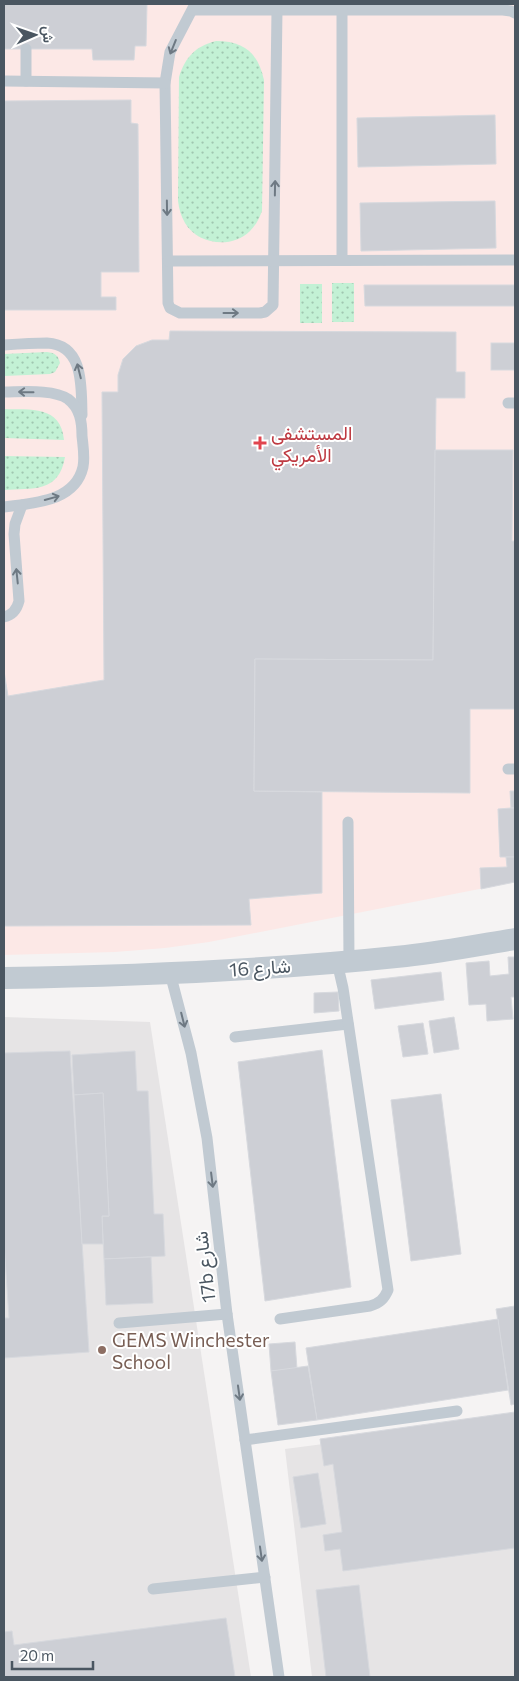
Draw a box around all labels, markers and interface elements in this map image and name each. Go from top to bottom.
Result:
north arrow [10,10,60,60]
text: ش [39,26,57,43]
one-way arrow [167,39,177,54]
one-way arrow [270,180,280,196]
one-way arrow [162,200,172,216]
one-way arrow [222,308,239,318]
one-way arrow [74,364,83,380]
one-way arrow [18,388,34,397]
place label: المستشفى الأمريكي [271,421,352,471]
marker: المستشفى الأمريكي [253,436,267,450]
one-way arrow [43,493,59,502]
one-way arrow [12,569,22,585]
street label: شارع 16 [229,953,292,983]
one-way arrow [178,1011,188,1027]
one-way arrow [207,1171,217,1187]
street label: 17b شارع [188,1230,222,1304]
place label: GEMS Winchester School [112,1328,270,1373]
marker: GEMS Winchester School [96,1344,108,1356]
one-way arrow [234,1385,244,1401]
one-way arrow [257,1545,267,1561]
scale bar [12,1638,94,1670]
text: 20 m [20,1646,54,1664]

